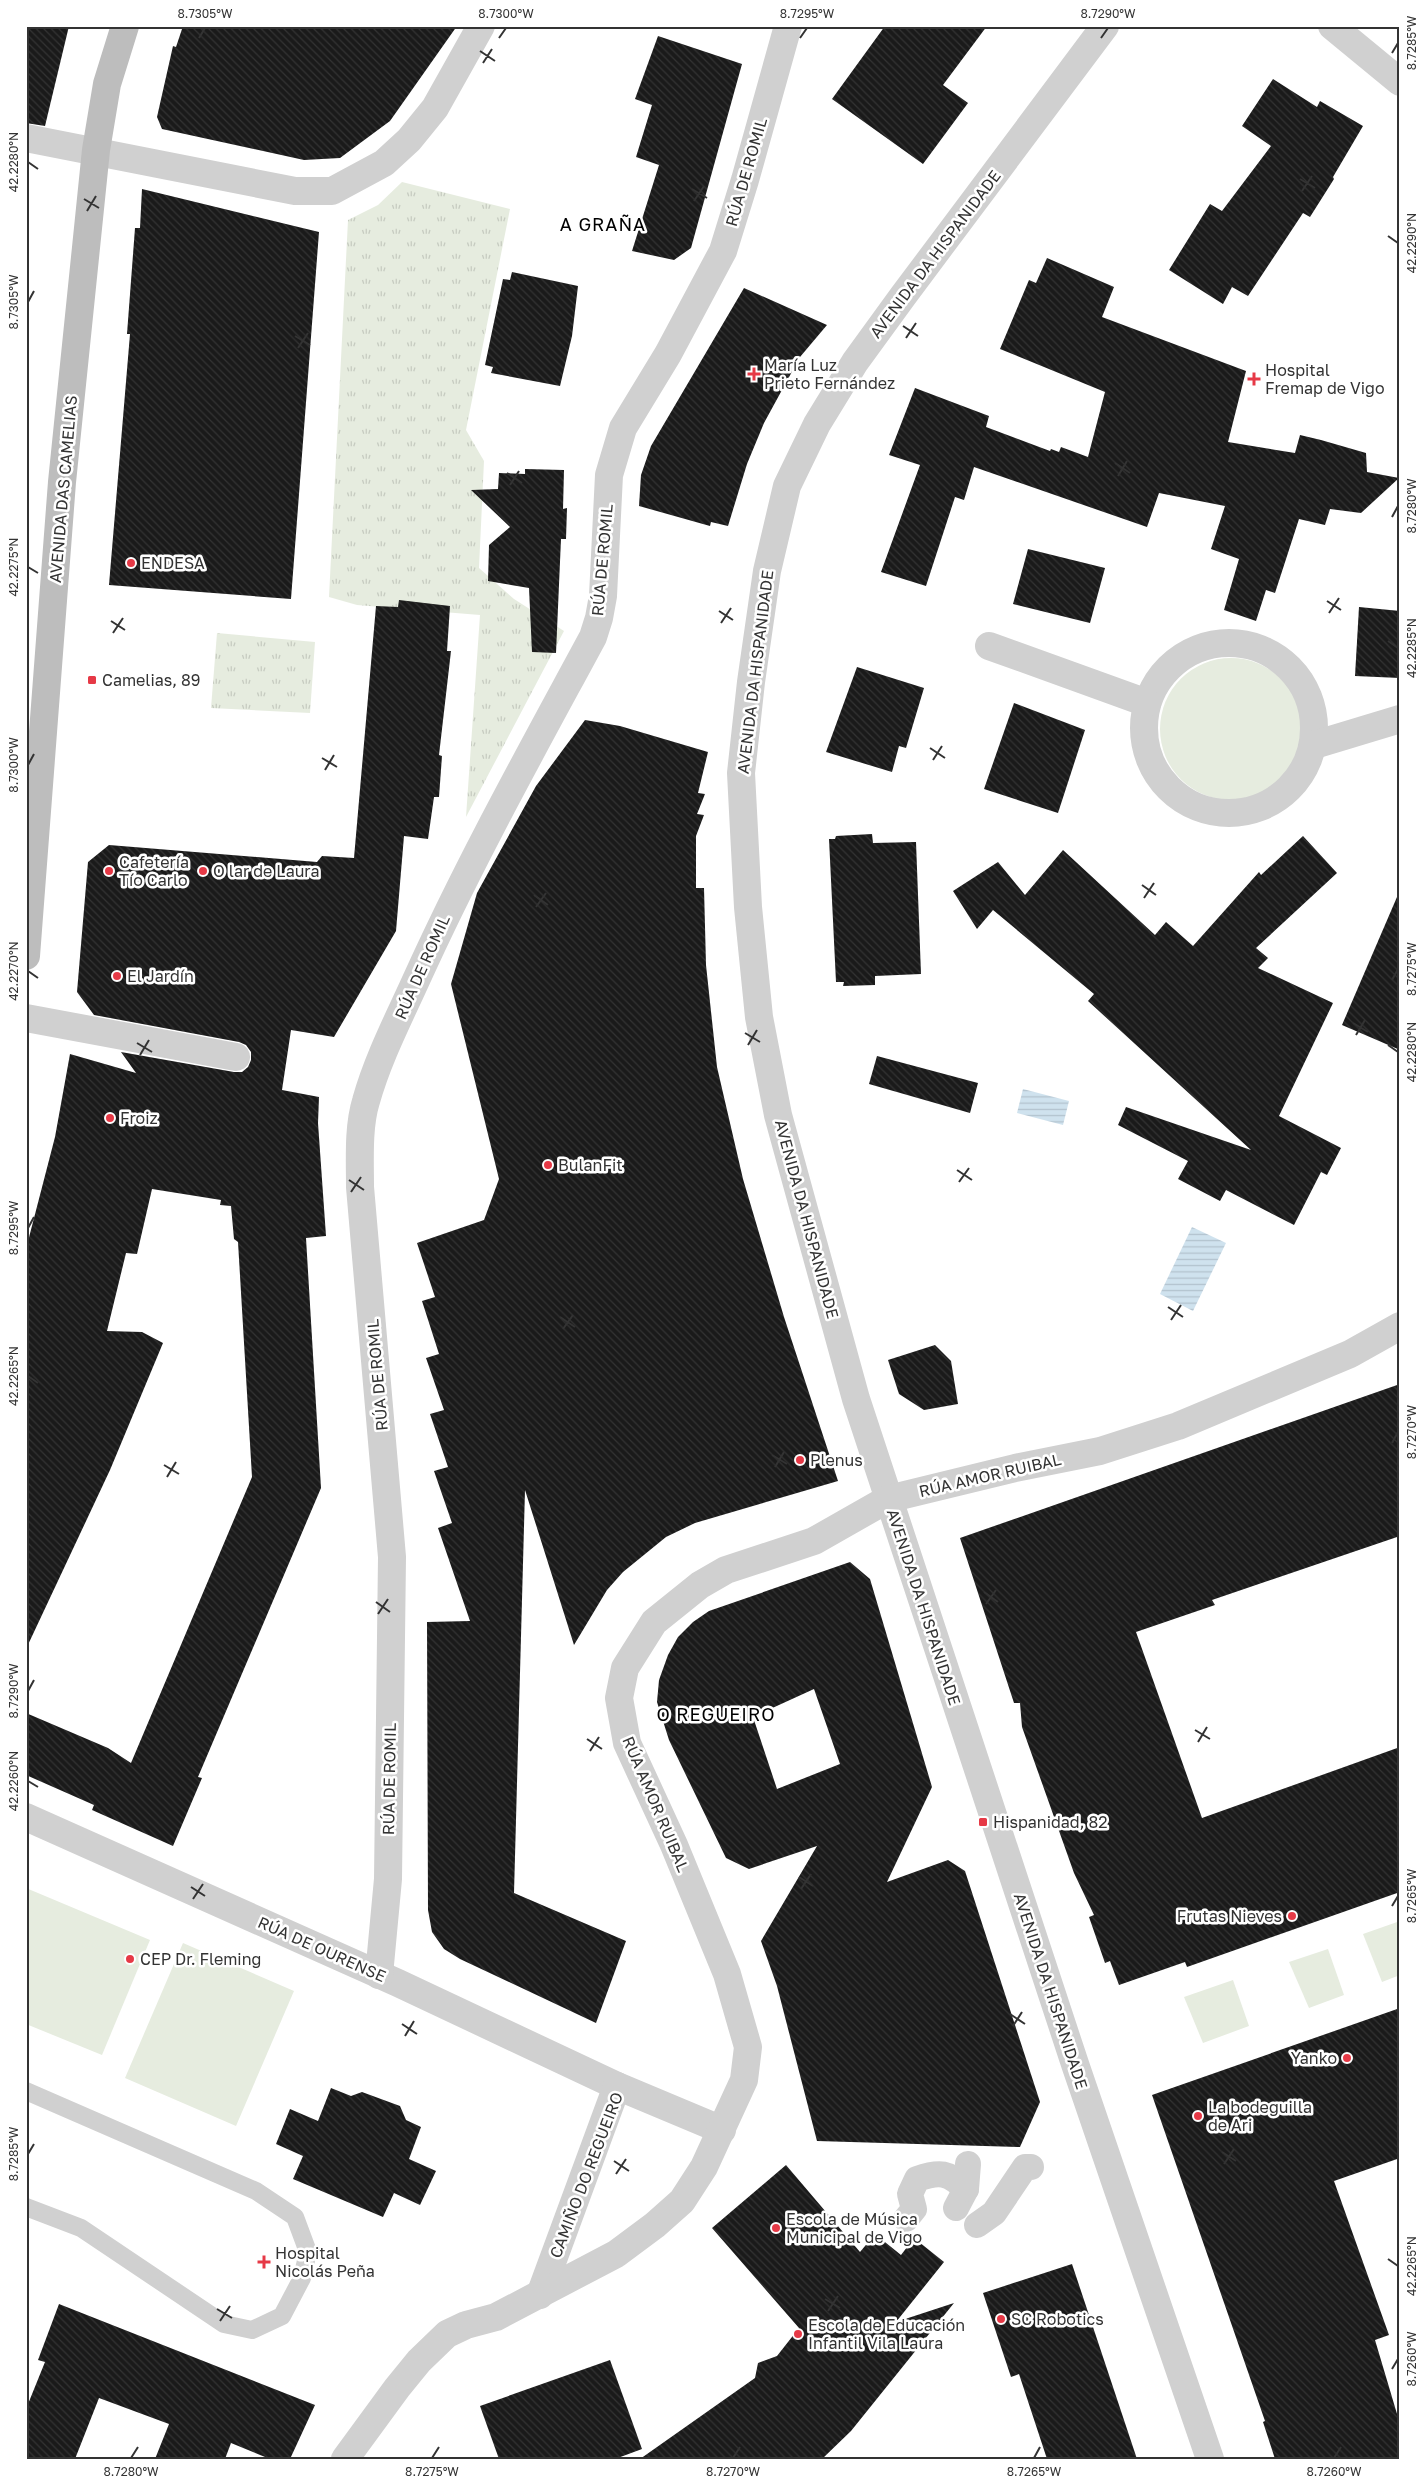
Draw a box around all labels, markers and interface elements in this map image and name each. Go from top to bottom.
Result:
text: 8.7305°W [178,6,233,21]
text: 8.7300°W [478,6,534,21]
text: 8.7295°W [780,6,835,21]
text: 8.7290°W [1080,6,1136,21]
text: 8.7285°W [1404,15,1419,70]
street label: RÚA DE ROMIL [721,115,771,229]
text: 42.2280°N [6,132,21,192]
street label: AVENIDA DA HISPANIDADE [865,166,1005,342]
district label: A GRAÑA [560,213,646,235]
text: 42.2290°N [1404,213,1419,273]
text: 8.7305°W [6,274,21,329]
place label: María Luz Prieto Fernández [764,355,895,393]
place label: Hospital Fremap de Vigo [1265,360,1385,398]
marker: María Luz Prieto Fernández [748,368,760,380]
marker: Hospital Fremap de Vigo [1247,372,1261,386]
street label: AVENIDA DAS CAMELIAS [45,395,81,583]
text: 8.7280°W [1404,478,1419,534]
street label: RÚA DE ROMIL [587,503,617,617]
text: 42.2275°N [6,538,21,596]
place label: ENDESA [141,553,205,573]
marker: ENDESA [125,557,137,569]
street label: AVENIDA DA HISPANIDADE [733,569,777,775]
text: 42.2285°N [1404,618,1419,678]
place label: Camelias, 89 [102,670,201,690]
marker: Camelias, 89 [86,674,98,686]
text: 8.7300°W [6,737,21,793]
place label: Cafetería Tío Carlo [119,852,189,890]
place label: O lar de Laura [213,861,319,881]
marker: Cafetería Tío Carlo [103,865,115,877]
marker: O lar de Laura [197,865,209,877]
street label: RÚA DE ROMIL [390,912,454,1022]
text: 42.2270°N [6,941,21,1001]
text: 8.7275°W [1404,942,1419,996]
place label: El Jardín [127,966,194,986]
marker: El Jardín [111,970,123,982]
text: 42.2280°N [1404,1022,1419,1082]
place label: Froiz [120,1108,158,1128]
marker: Froiz [104,1112,116,1124]
street label: AVENIDA DA HISPANIDADE [771,1117,843,1321]
place label: BulanFit [558,1155,623,1175]
marker: BulanFit [542,1159,554,1171]
text: 8.7295°W [6,1200,21,1255]
street label: RÚA DE ROMIL [362,1318,392,1432]
text: 42.2265°N [6,1346,21,1406]
text: 8.7270°W [1404,1404,1419,1459]
street label: RÚA AMOR RUIBAL [917,1449,1063,1501]
place label: Plenus [810,1450,863,1470]
marker: Plenus [794,1454,806,1466]
street label: AVENIDA DA HISPANIDADE [883,1506,965,1708]
text: 8.7290°W [6,1663,21,1719]
district label: O REGUEIRO [657,1703,775,1725]
street label: RÚA DE ROMIL [378,1723,400,1835]
street label: RÚA AMOR RUIBAL [618,1733,694,1875]
text: 42.2260°N [6,1751,21,1811]
place label: Hispanidad, 82 [993,1812,1108,1832]
marker: Hispanidad, 82 [977,1816,989,1828]
text: 8.7265°W [1404,1868,1419,1923]
street label: AVENIDA DA HISPANIDADE [1010,1890,1092,2092]
place label: Frutas Nieves [1177,1906,1282,1926]
marker: Frutas Nieves [1286,1910,1298,1922]
street label: RÚA DE OURENSE [255,1912,389,1986]
place label: CEP Dr. Fleming [140,1949,261,1969]
marker: CEP Dr. Fleming [124,1953,136,1965]
place label: Yanko [1291,2048,1337,2068]
marker: Yanko [1341,2052,1353,2064]
street label: CAMIÑO DO REGUEIRO [545,2089,627,2261]
place label: La bodeguilla de Ari [1208,2097,1312,2135]
marker: La bodeguilla de Ari [1192,2110,1204,2122]
text: 8.7285°W [6,2126,21,2181]
place label: Escola de Música Municipal de Vigo [786,2209,922,2247]
marker: Escola de Música Municipal de Vigo [770,2222,782,2234]
text: 42.2265°N [1404,2236,1419,2296]
place label: Hospital Nicolás Peña [275,2243,375,2281]
marker: Hospital Nicolás Peña [257,2255,271,2269]
place label: SC Robotics [1011,2309,1104,2329]
marker: SC Robotics [995,2313,1007,2325]
place label: Escola de Educación Infantil Vila Laura [808,2315,965,2353]
marker: Escola de Educación Infantil Vila Laura [792,2328,804,2340]
text: 8.7260°W [1404,2331,1419,2387]
text: 8.7280°W [103,2464,159,2479]
text: 8.7275°W [405,2464,459,2479]
text: 8.7270°W [706,2464,761,2479]
text: 8.7265°W [1007,2464,1062,2479]
text: 8.7260°W [1306,2464,1362,2479]

